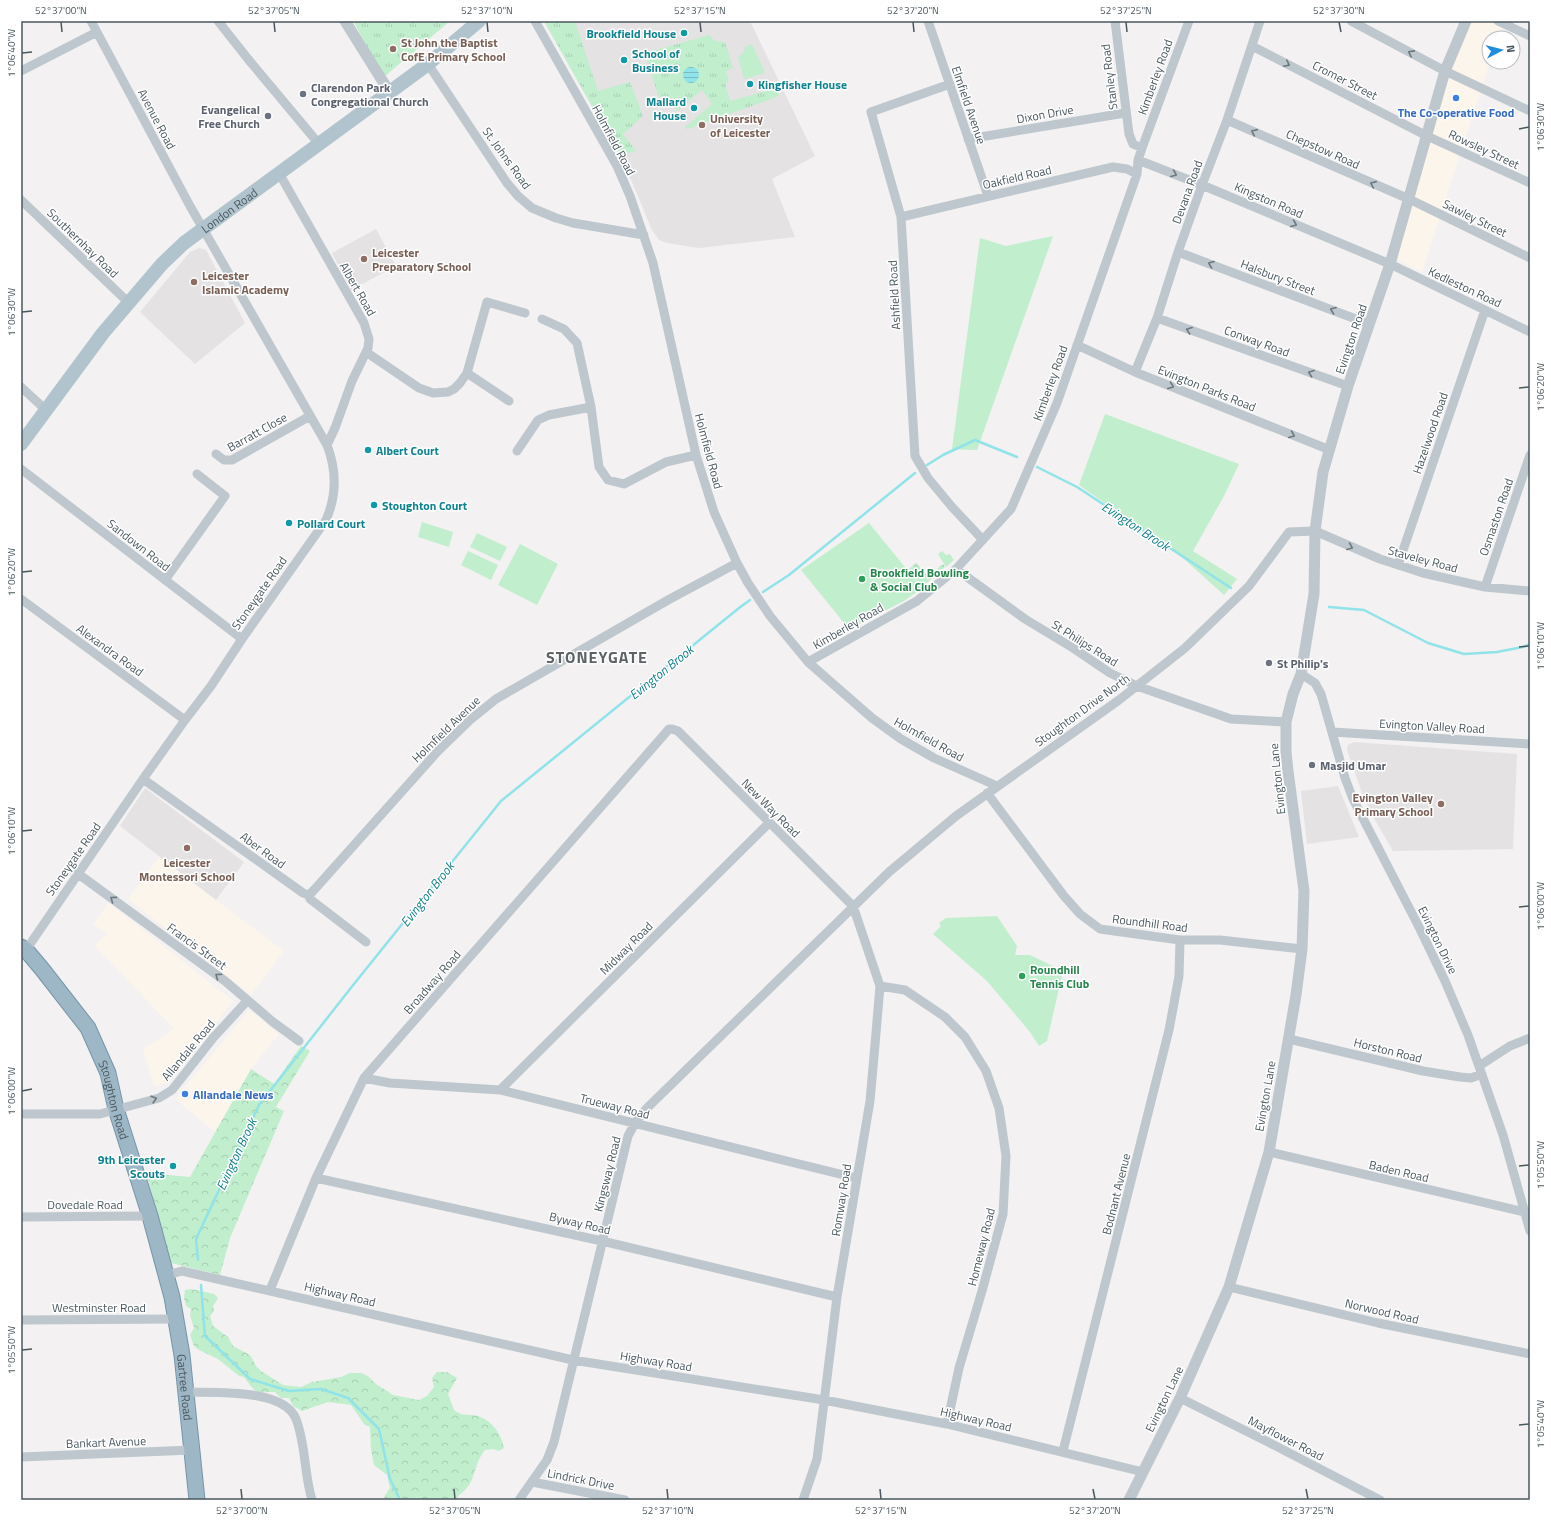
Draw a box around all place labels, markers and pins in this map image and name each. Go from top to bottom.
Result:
place label: Brookfield House [586,24,676,43]
marker: Brookfield House [679,28,689,38]
place label: St John the Baptist CofE Primary School [401,33,506,66]
marker: St John the Baptist CofE Primary School [388,44,398,54]
place label: School of Business [632,44,681,77]
marker: School of Business [619,55,629,65]
place label: Kingfisher House [758,75,847,94]
place label: Clarendon Park Congregational Church [311,78,429,111]
marker: Kingfisher House [745,79,755,89]
marker: Clarendon Park Congregational Church [298,89,308,99]
place label: Mallard House [646,92,686,125]
marker: The Co-operative Food [1451,93,1461,103]
place label: Evangelical Free Church [198,100,260,133]
marker: Mallard House [689,103,699,113]
place label: The Co-operative Food [1398,103,1514,122]
place label: University of Leicester [710,109,771,142]
marker: Evangelical Free Church [263,111,273,121]
marker: University of Leicester [697,120,707,130]
place label: Leicester Preparatory School [372,243,471,276]
marker: Leicester Preparatory School [359,254,369,264]
place label: Leicester Islamic Academy [202,266,289,299]
marker: Leicester Islamic Academy [189,277,199,287]
place label: Albert Court [376,441,439,460]
marker: Albert Court [363,445,373,455]
place label: Stoughton Court [382,496,468,515]
marker: Stoughton Court [369,500,379,510]
place label: Pollard Court [297,514,366,533]
marker: Pollard Court [284,518,294,528]
place label: Brookfield Bowling & Social Club [870,563,970,596]
marker: Brookfield Bowling & Social Club [857,574,867,584]
place label: St Philip's [1277,654,1329,673]
marker: St Philip's [1264,658,1274,668]
place label: Masjid Umar [1320,756,1387,775]
marker: Masjid Umar [1307,760,1317,770]
place label: Evington Valley Primary School [1353,788,1433,821]
marker: Evington Valley Primary School [1436,799,1446,809]
marker: Leicester Montessori School [182,843,192,853]
place label: Leicester Montessori School [139,853,235,886]
place label: Roundhill Tennis Club [1030,960,1090,993]
marker: Roundhill Tennis Club [1017,971,1027,981]
place label: Allandale News [193,1085,274,1104]
marker: Allandale News [180,1089,190,1099]
place label: 9th Leicester Scouts [98,1150,166,1183]
marker: 9th Leicester Scouts [168,1161,178,1171]

